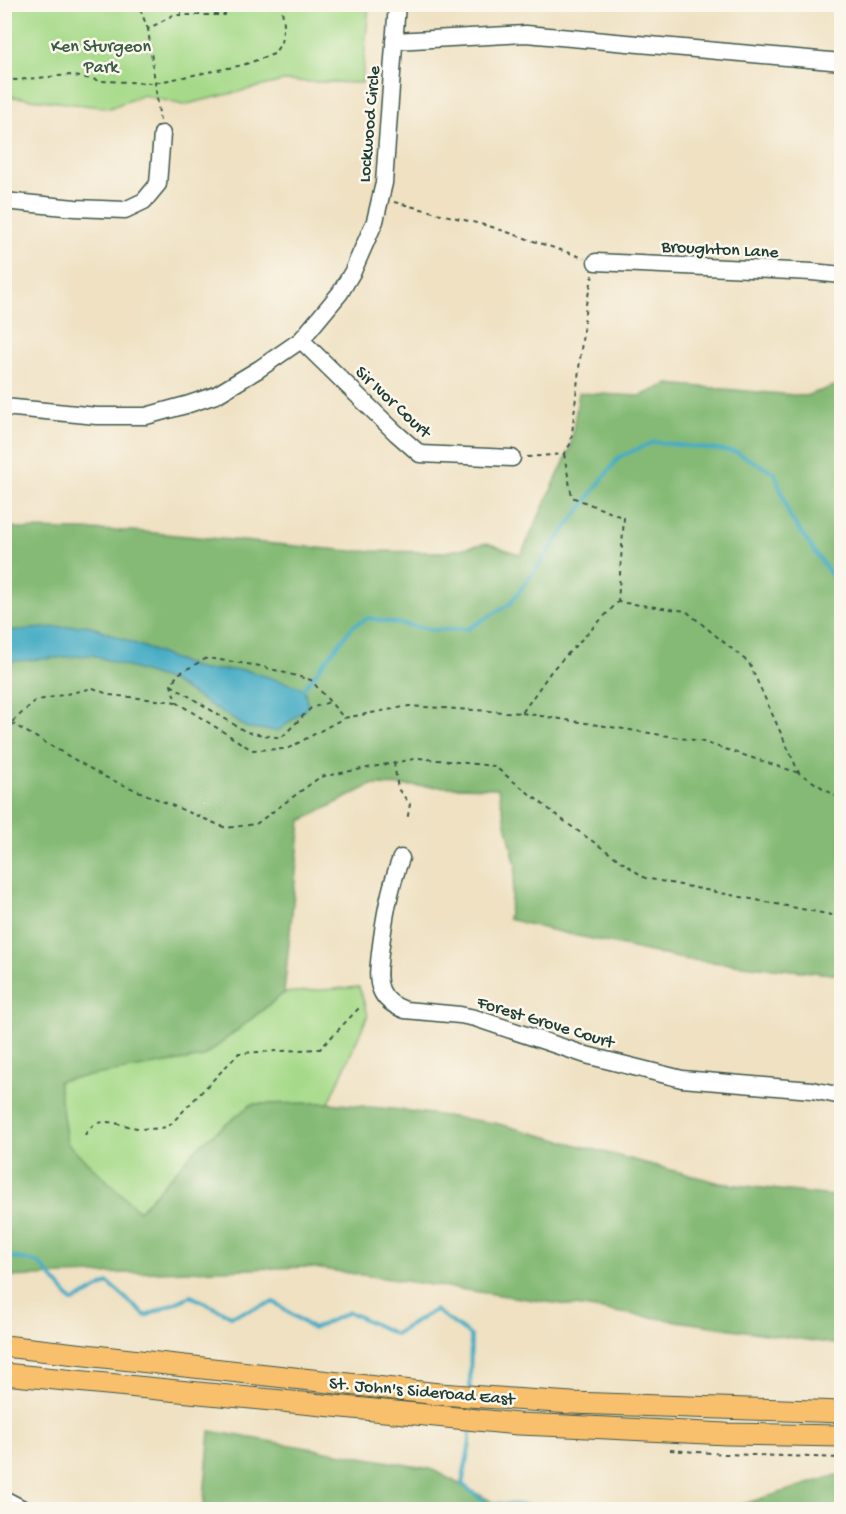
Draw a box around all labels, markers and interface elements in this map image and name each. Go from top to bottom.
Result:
park label: Ken Sturgeon Park [51,37,151,79]
street label: Lockwood Circle [355,64,386,183]
street label: Broughton Lane [660,237,780,264]
street label: Sir Ivor Court [350,362,436,445]
street label: Forest Grove Court [473,992,618,1055]
street label: St. John's Sideroad East [328,1374,517,1411]

